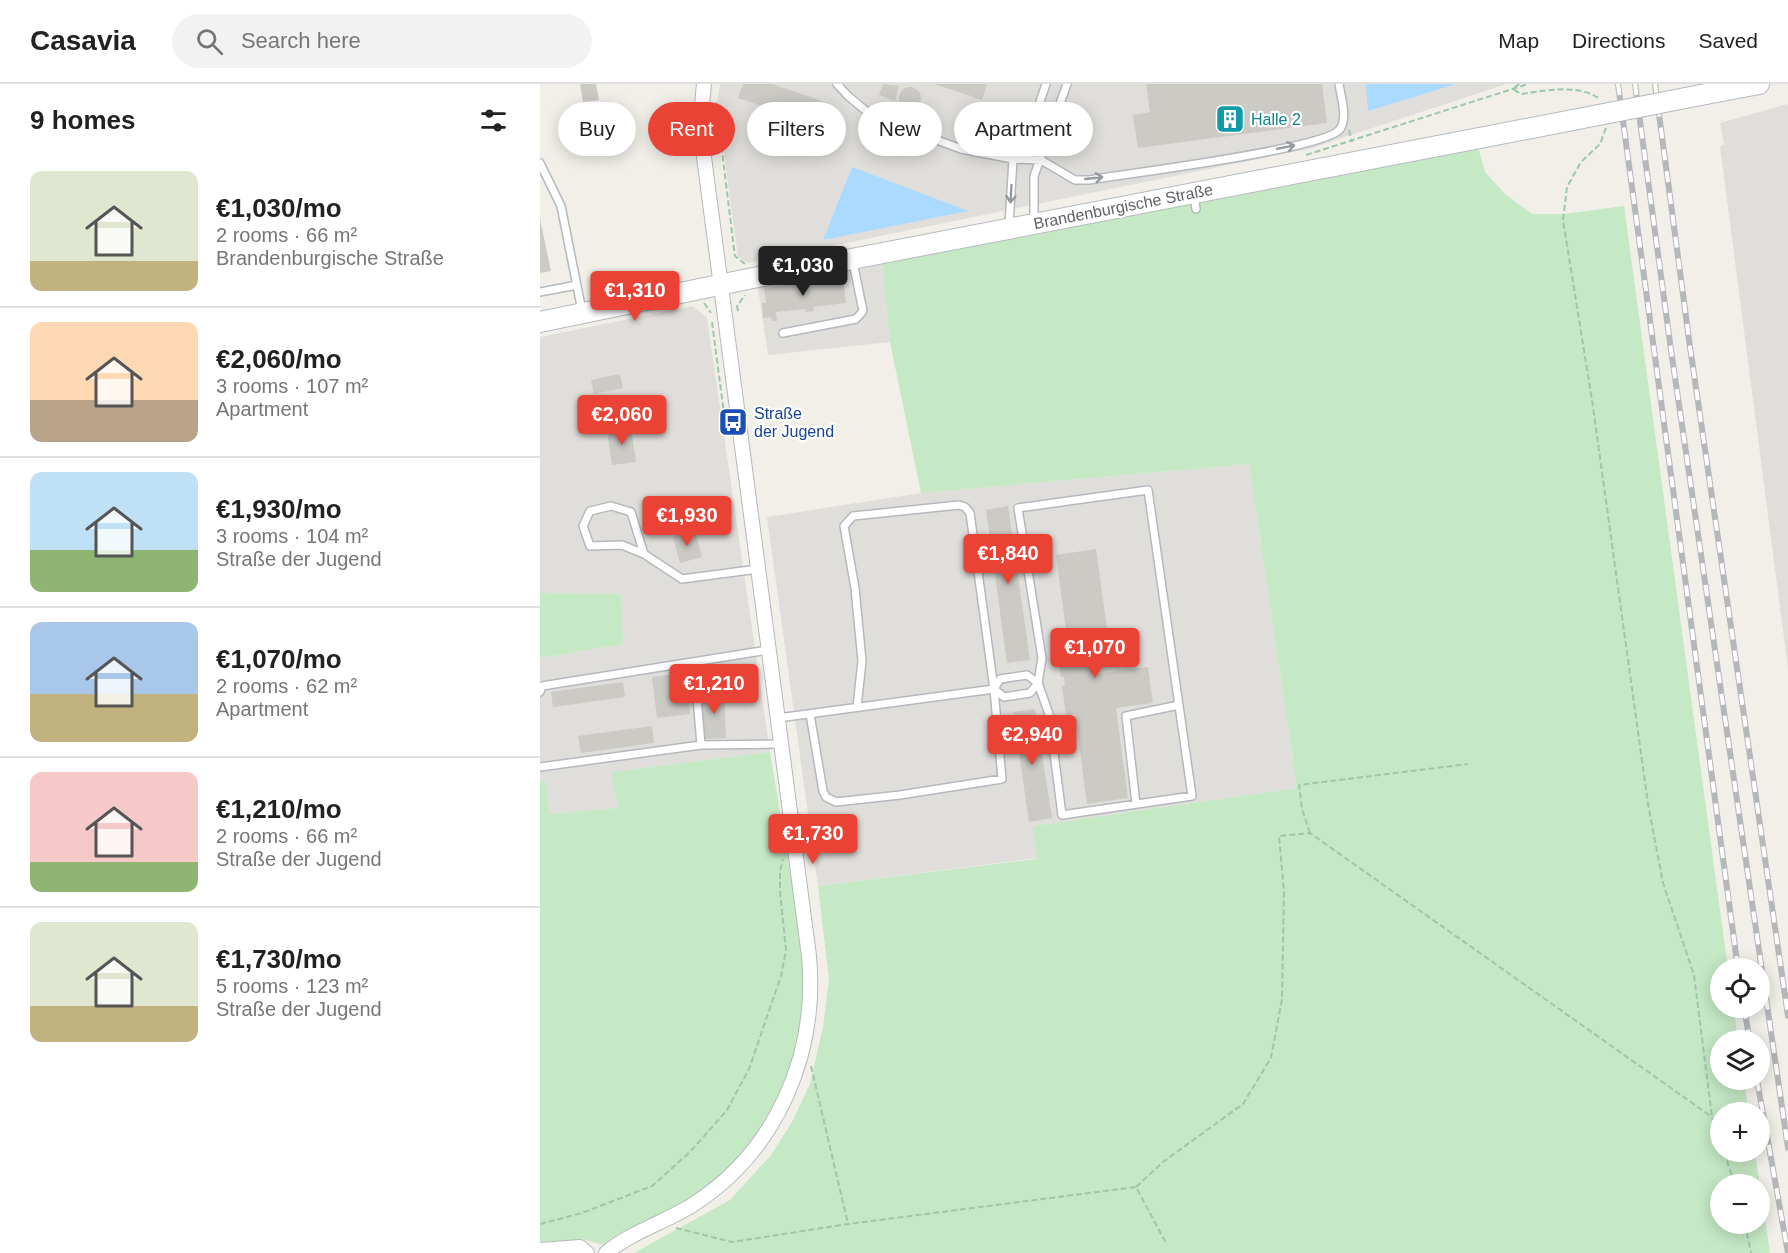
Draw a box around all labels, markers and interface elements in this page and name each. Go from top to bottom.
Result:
search box [172,14,592,68]
text: Casavia [30,25,136,56]
icon: search [193,25,226,58]
text: Search here [241,28,361,53]
text: Map [1498,29,1539,52]
text: Directions [1572,29,1665,52]
text: Saved [1698,29,1758,52]
chip: Buy [558,102,636,156]
chip: Rent [648,102,735,156]
chip: Filters [747,102,846,156]
chip: New [858,102,942,156]
chip: Apartment [954,102,1093,156]
building icon: Halle 2 [1214,103,1246,135]
icon: filters [477,104,510,137]
text: 9 homes [30,105,136,135]
place label: Halle 2 [1251,111,1301,128]
one-way arrow [1276,141,1296,152]
one-way arrow [1084,173,1103,184]
street label: Brandenburgische Straße [1032,181,1214,232]
one-way arrow [1006,183,1017,203]
text: €1,030/mo [216,193,342,223]
icon: home [78,195,150,267]
text: 2 rooms · 66 m² [216,224,357,246]
pin: €1,030 [754,246,852,297]
text: Brandenburgische Straße [216,247,444,269]
text: €1,030 [772,254,834,276]
pin: €1,310 [586,271,684,322]
text: €1,310 [604,279,666,301]
text: €2,060/mo [216,344,342,374]
icon: home [78,346,150,418]
text: 3 rooms · 107 m² [216,375,368,397]
pin: €2,060 [573,395,671,446]
text: Apartment [216,398,308,420]
text: €2,060 [591,403,653,425]
place label: Straße der Jugend [754,405,834,440]
bus stop icon: Straße der Jugend [717,406,749,438]
text: €1,930/mo [216,494,342,524]
icon: home [78,496,150,568]
pin: €1,930 [638,496,736,547]
text: €1,930 [656,504,718,526]
text: 3 rooms · 104 m² [216,525,368,547]
pin: €1,840 [959,534,1057,585]
text: €1,840 [977,542,1039,564]
text: Straße der Jugend [216,548,382,570]
pin: €1,070 [1046,628,1144,679]
text: €1,070 [1064,636,1126,658]
text: €1,070/mo [216,644,342,674]
icon: home [78,646,150,718]
pin: €1,210 [665,664,763,715]
text: €1,210 [683,672,745,694]
text: 2 rooms · 62 m² [216,675,357,697]
text: Apartment [216,698,308,720]
pin: €2,940 [983,715,1081,766]
text: €2,940 [1001,723,1063,745]
text: €1,210/mo [216,794,342,824]
icon: home [78,796,150,868]
pin: €1,730 [764,814,862,865]
text: €1,730 [782,822,844,844]
text: 2 rooms · 66 m² [216,825,357,847]
text: Straße der Jugend [216,848,382,870]
text: €1,730/mo [216,944,342,974]
icon: home [78,946,150,1018]
map controls [1710,958,1770,1234]
button: locate [1710,958,1770,1018]
text: 5 rooms · 123 m² [216,975,368,997]
text: Straße der Jugend [216,998,382,1020]
button: layers [1710,1030,1770,1090]
button: + [1710,1102,1770,1162]
button: − [1710,1174,1770,1234]

